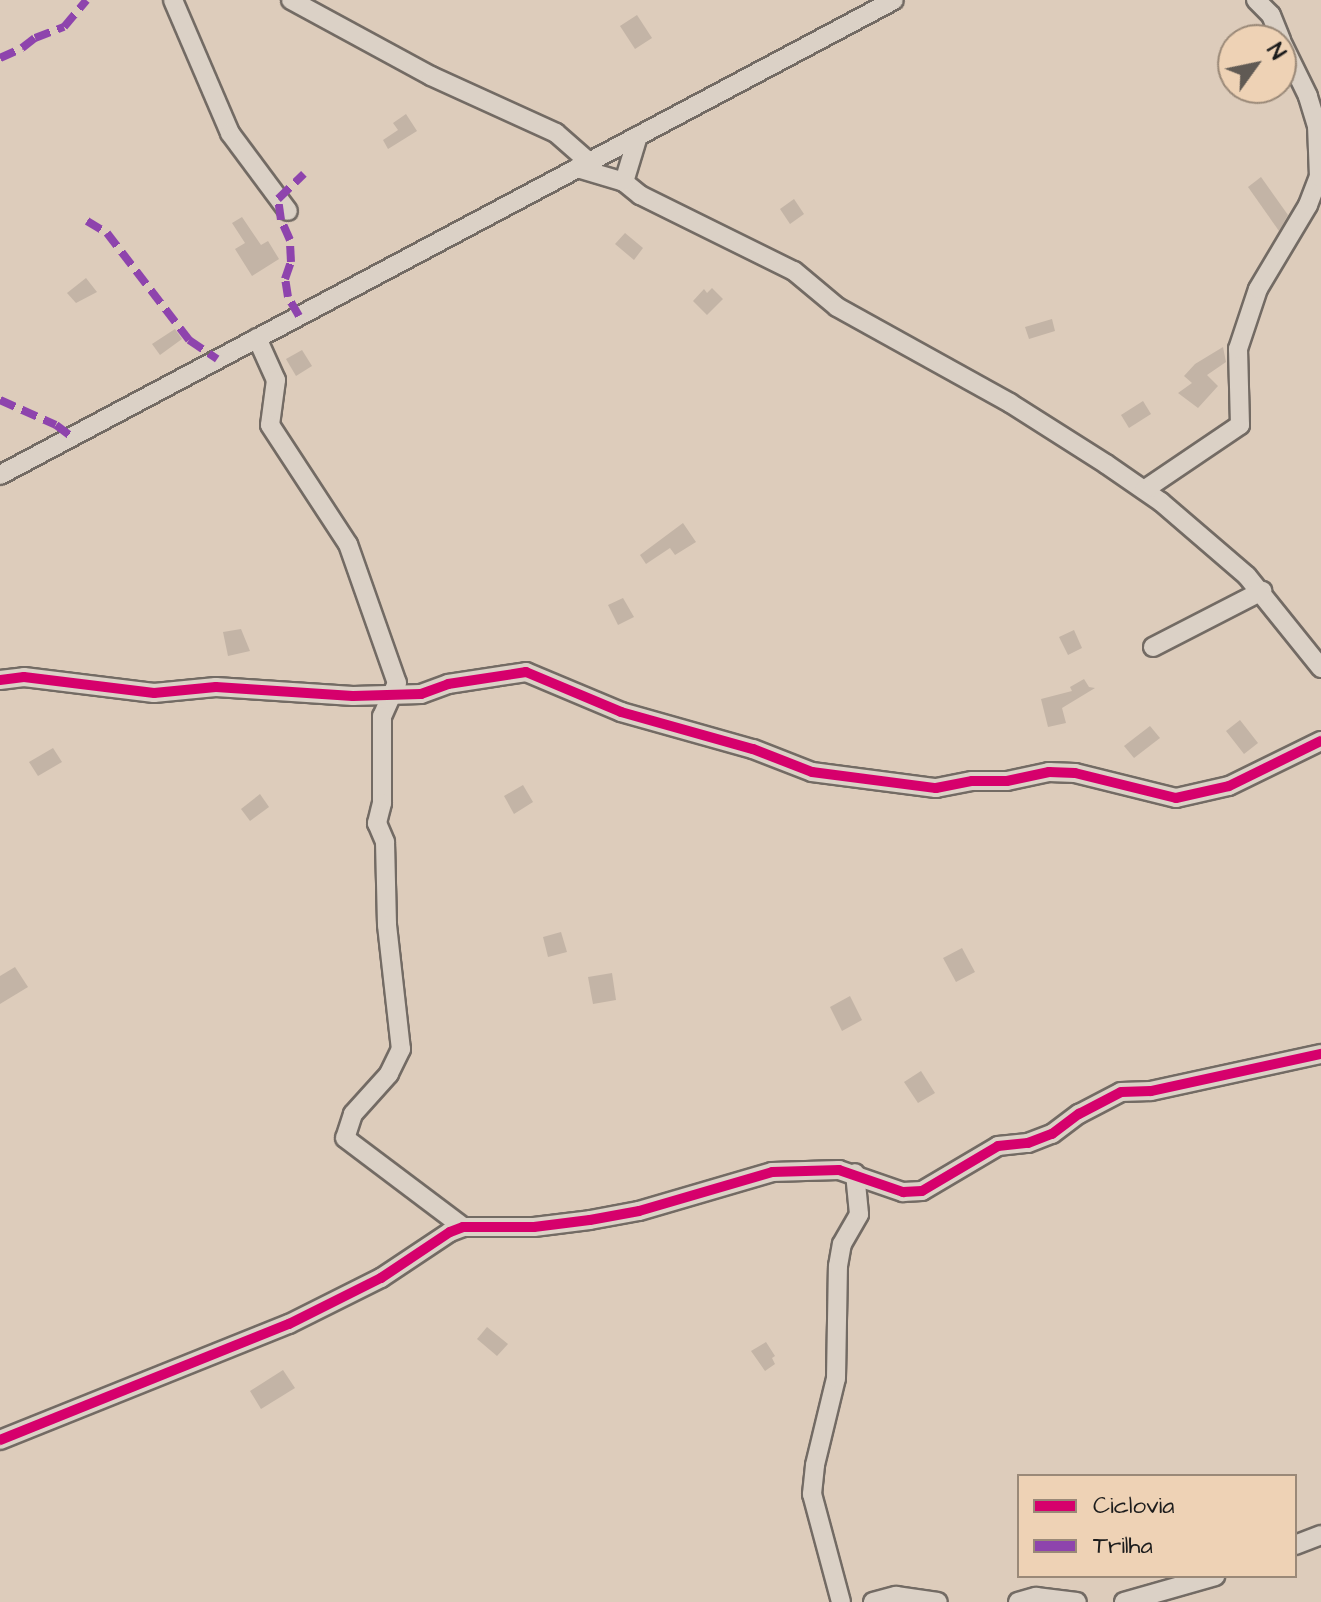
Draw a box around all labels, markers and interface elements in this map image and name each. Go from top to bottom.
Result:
north arrow [1217,24,1297,104]
text: N [1259,38,1293,66]
legend [1017,1474,1297,1578]
text: Ciclovia [1093,1489,1174,1523]
text: Trilha [1093,1529,1153,1563]

